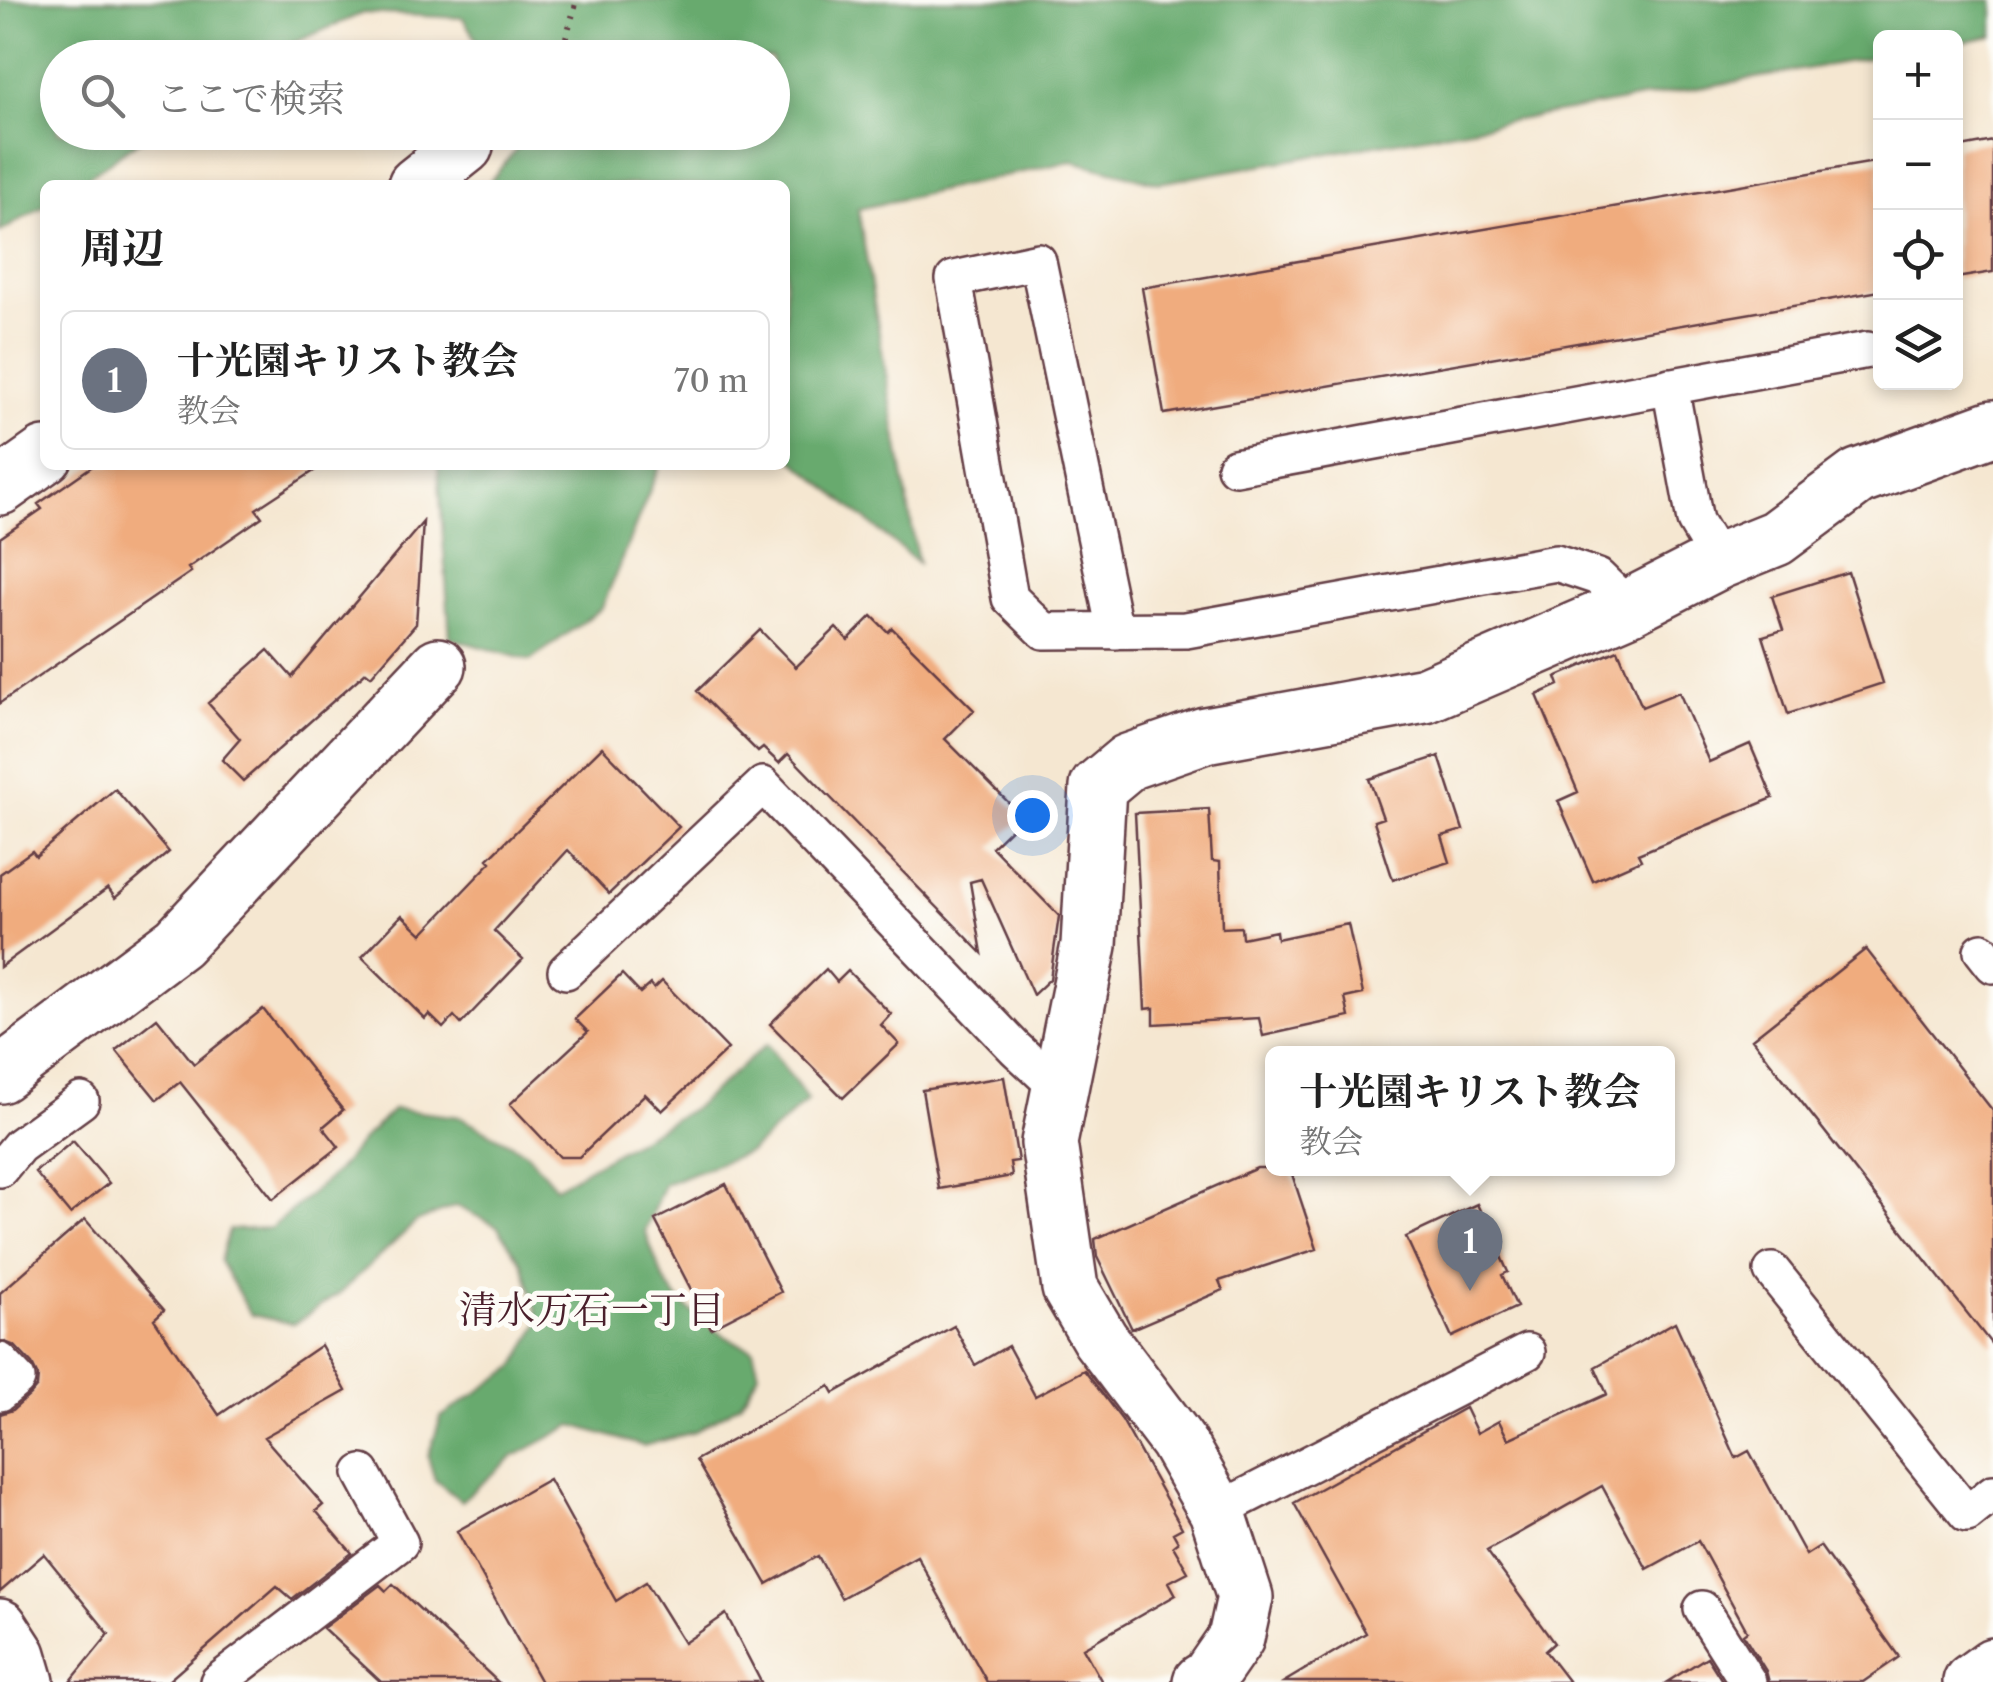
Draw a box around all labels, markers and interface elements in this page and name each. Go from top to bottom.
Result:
map controls [1873,30,1963,390]
button: + [1873,30,1963,120]
search box [40,40,790,150]
icon: search [75,68,130,123]
text: ここで検索 [155,75,345,122]
button: − [1873,120,1963,210]
button: locate [1873,210,1963,300]
text: 周辺 [80,222,164,274]
button: layers [1873,300,1963,390]
text: 十光園キリスト教会 [177,337,518,384]
text: 1 [107,361,122,400]
text: 70 m [674,361,748,400]
text: 教会 [177,391,241,430]
your location [1007,790,1058,841]
popup [1265,1046,1675,1176]
text: 十光園キリスト教会 [1299,1068,1641,1115]
text: 教会 [1299,1122,1363,1161]
pin: 1 [1438,1208,1502,1291]
district label: 清水万石一丁目 [459,1286,725,1333]

